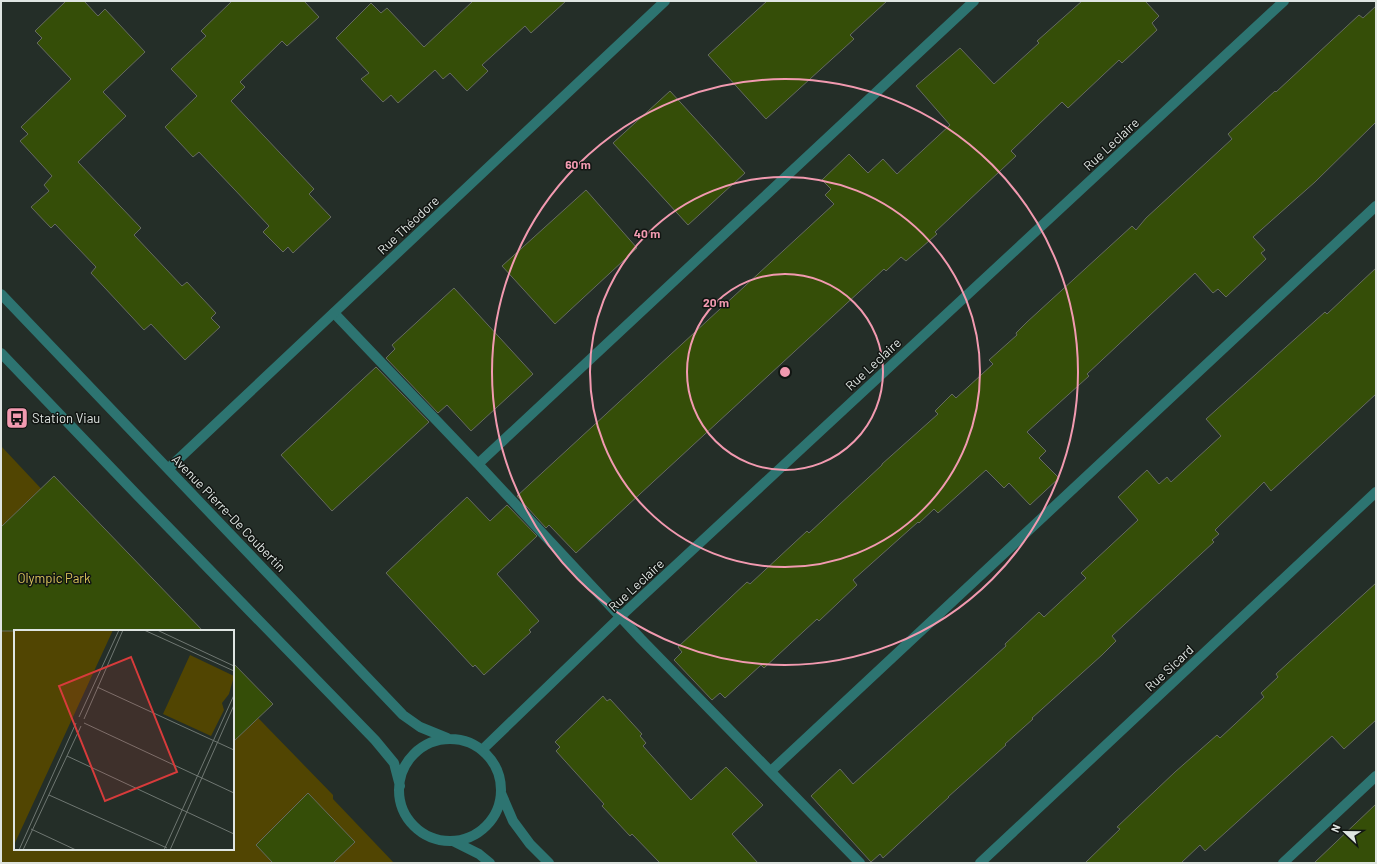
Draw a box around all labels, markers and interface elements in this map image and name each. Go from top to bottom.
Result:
street label: Rue Leclaire [1080,114,1142,174]
text: 60 m [565,157,591,171]
street label: Rue Théodore [374,192,442,258]
text: 40 m [634,226,660,240]
text: 20 m [703,295,729,309]
street label: Rue Leclaire [842,334,904,394]
centre of rings [778,365,792,379]
bus stop icon: Station Viau [4,405,30,431]
place label: Station Viau [32,410,100,426]
street label: Avenue Pierre-De Coubertin [169,451,289,575]
street label: Rue Leclaire [605,555,667,615]
park label: Olympic Park [17,570,91,586]
inset map [14,630,234,850]
street label: Rue Sicard [1141,642,1197,694]
north arrow [1325,812,1365,852]
text: N [1328,822,1343,834]

